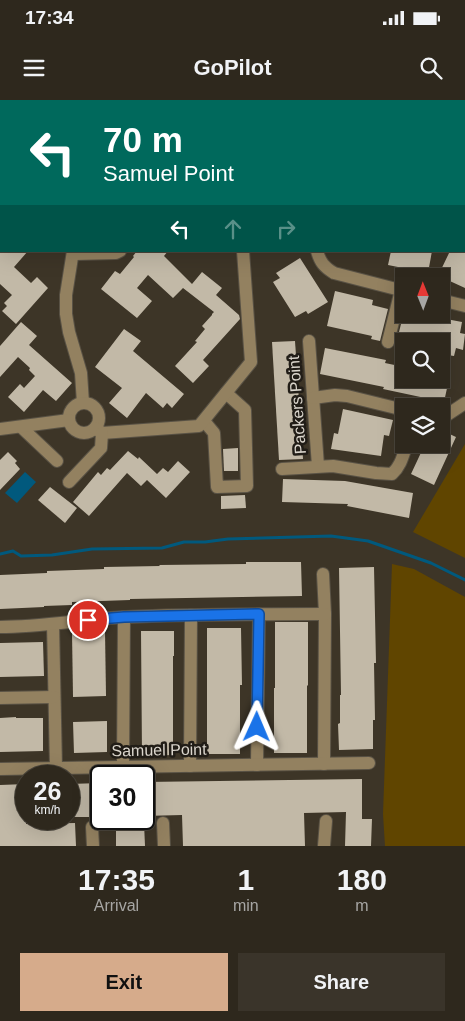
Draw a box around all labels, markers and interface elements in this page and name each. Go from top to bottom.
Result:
text: 17:34 [25,7,74,28]
icon: menu [20,54,48,82]
icon: search [417,54,445,82]
text: GoPilot [193,55,272,80]
icon: left [20,120,85,185]
text: 70 m [103,120,183,159]
text: Samuel Point [103,161,234,186]
icon: left [166,215,194,243]
icon: ahead [219,215,247,243]
icon: right [272,215,300,243]
north arrow [395,268,450,322]
map controls [395,268,450,453]
button: search [395,333,450,388]
street label: Packers Point [285,355,309,455]
button: layers [395,398,450,453]
pin [67,599,109,641]
icon: arrive [74,606,102,634]
position arrow [230,700,282,752]
street label: Samuel Point [111,741,207,759]
speed limit sign: 30 [90,765,155,830]
text: 26 [34,777,61,805]
text: km/h [34,803,61,817]
text: 17:35 [78,863,155,896]
text: 1 [237,863,254,896]
text: 180 [337,863,387,896]
text: Arrival [94,897,139,914]
text: min [233,897,259,914]
text: m [355,897,368,914]
button: Exit [20,953,228,1011]
button: Share [238,953,445,1011]

